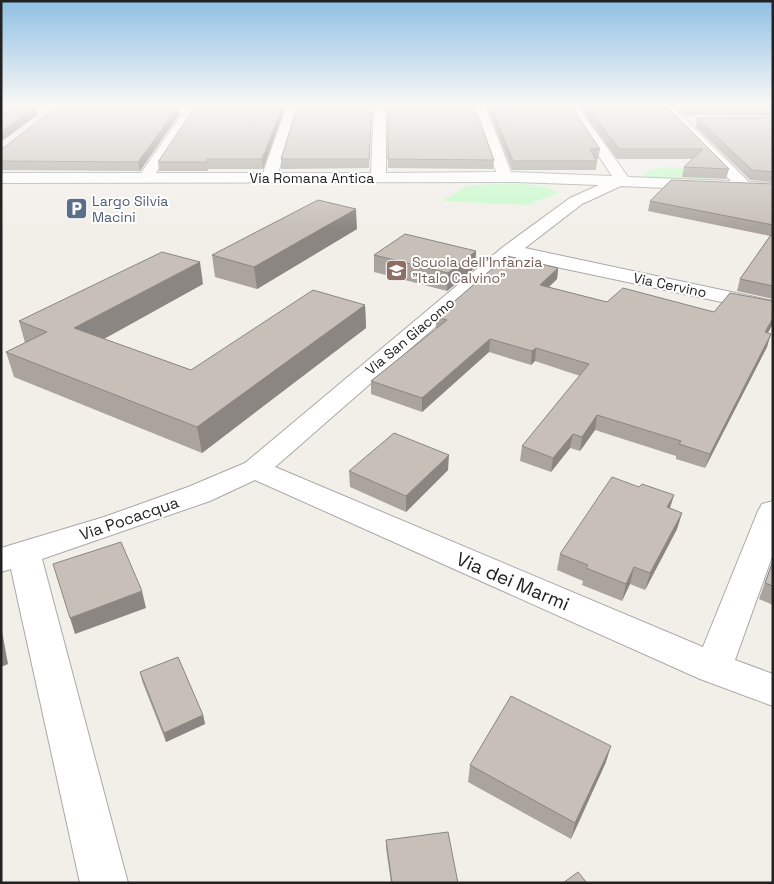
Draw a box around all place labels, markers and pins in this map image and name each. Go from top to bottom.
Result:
place label: Largo Silvia Macini [92,192,168,226]
parking icon: Largo Silvia Macini [64,197,88,221]
place label: Scuola dell'Infanzia "Italo Calvino" [412,253,542,287]
school or university icon: Scuola dell'Infanzia "Italo Calvino" [384,258,408,282]

